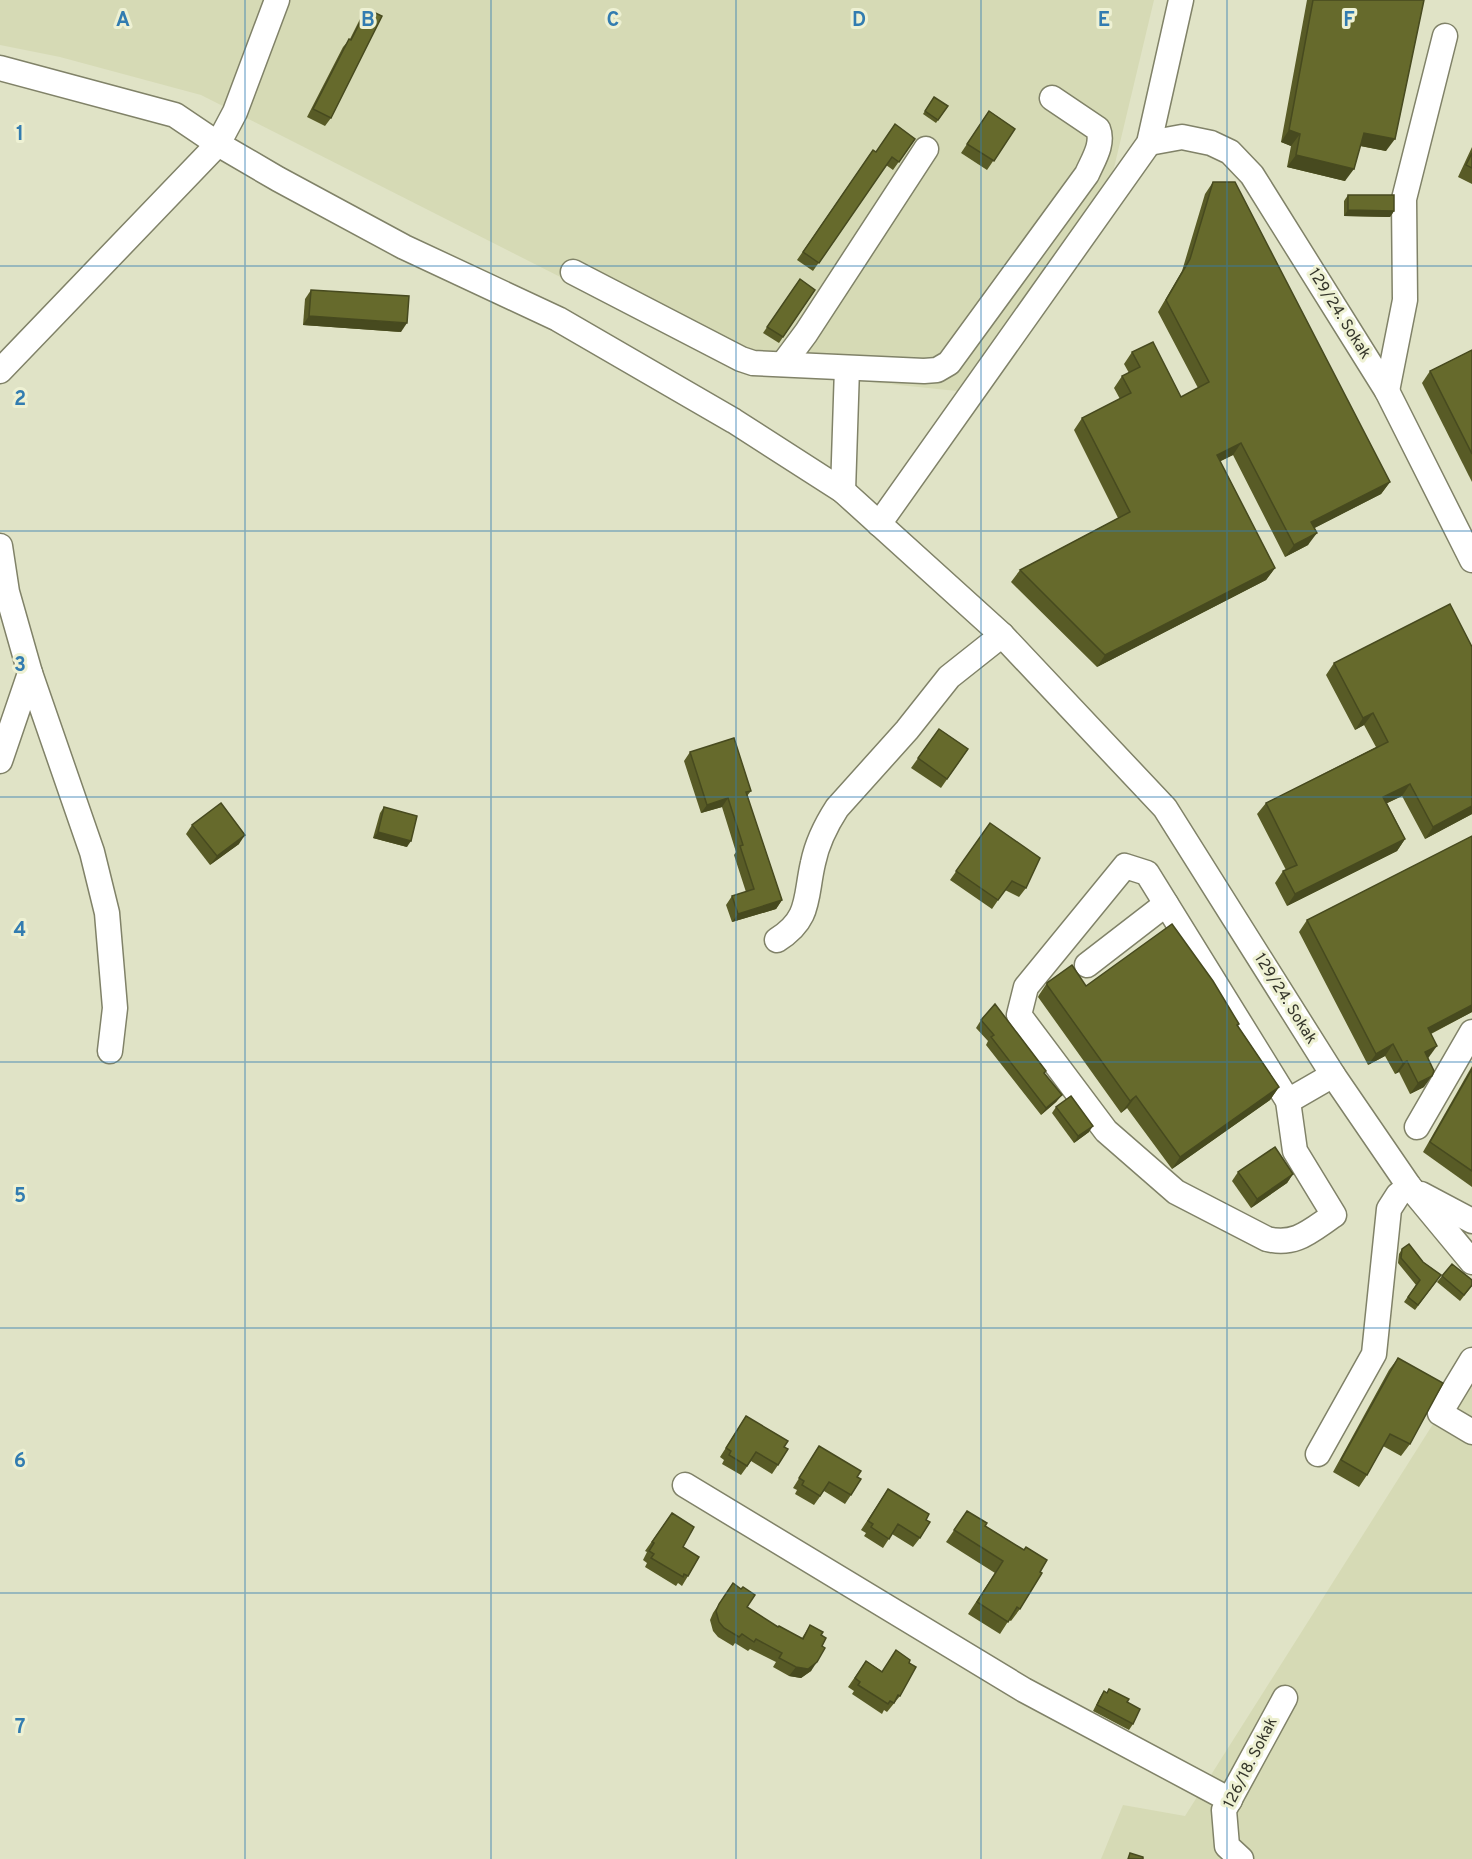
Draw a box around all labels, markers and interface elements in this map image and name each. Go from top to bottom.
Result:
text: A [116,8,130,34]
text: B [361,8,375,34]
text: C [607,8,619,34]
text: D [852,8,866,34]
text: E [1098,8,1110,34]
text: F [1343,8,1355,34]
text: 1 [16,122,24,148]
street label: 129/24. Sokak [1303,265,1375,363]
text: 2 [14,387,26,413]
text: 3 [14,653,26,679]
text: 4 [14,918,26,944]
street label: 129/24. Sokak [1249,950,1321,1048]
text: 5 [14,1184,26,1210]
text: 6 [14,1449,26,1475]
street label: 126/18. Sokak [1220,1714,1282,1812]
text: 7 [15,1715,25,1741]

